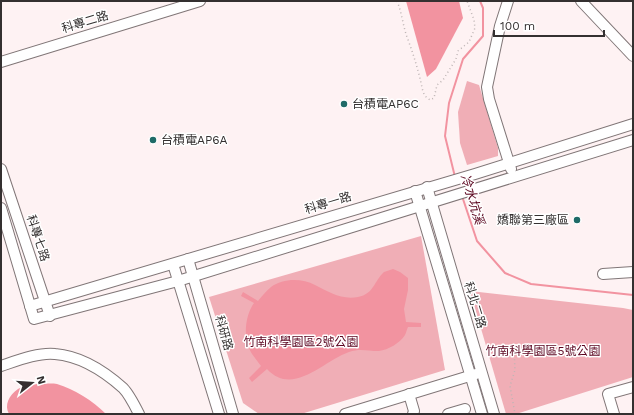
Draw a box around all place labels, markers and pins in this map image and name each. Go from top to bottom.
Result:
place label: 台積電AP6C [352,97,419,111]
marker: 台積電AP6C [339,99,349,109]
place label: 台積電AP6A [161,133,228,147]
marker: 台積電AP6A [148,135,158,145]
place label: 嬌聯第三廠區 [497,213,569,227]
marker: 嬌聯第三廠區 [572,215,582,225]

